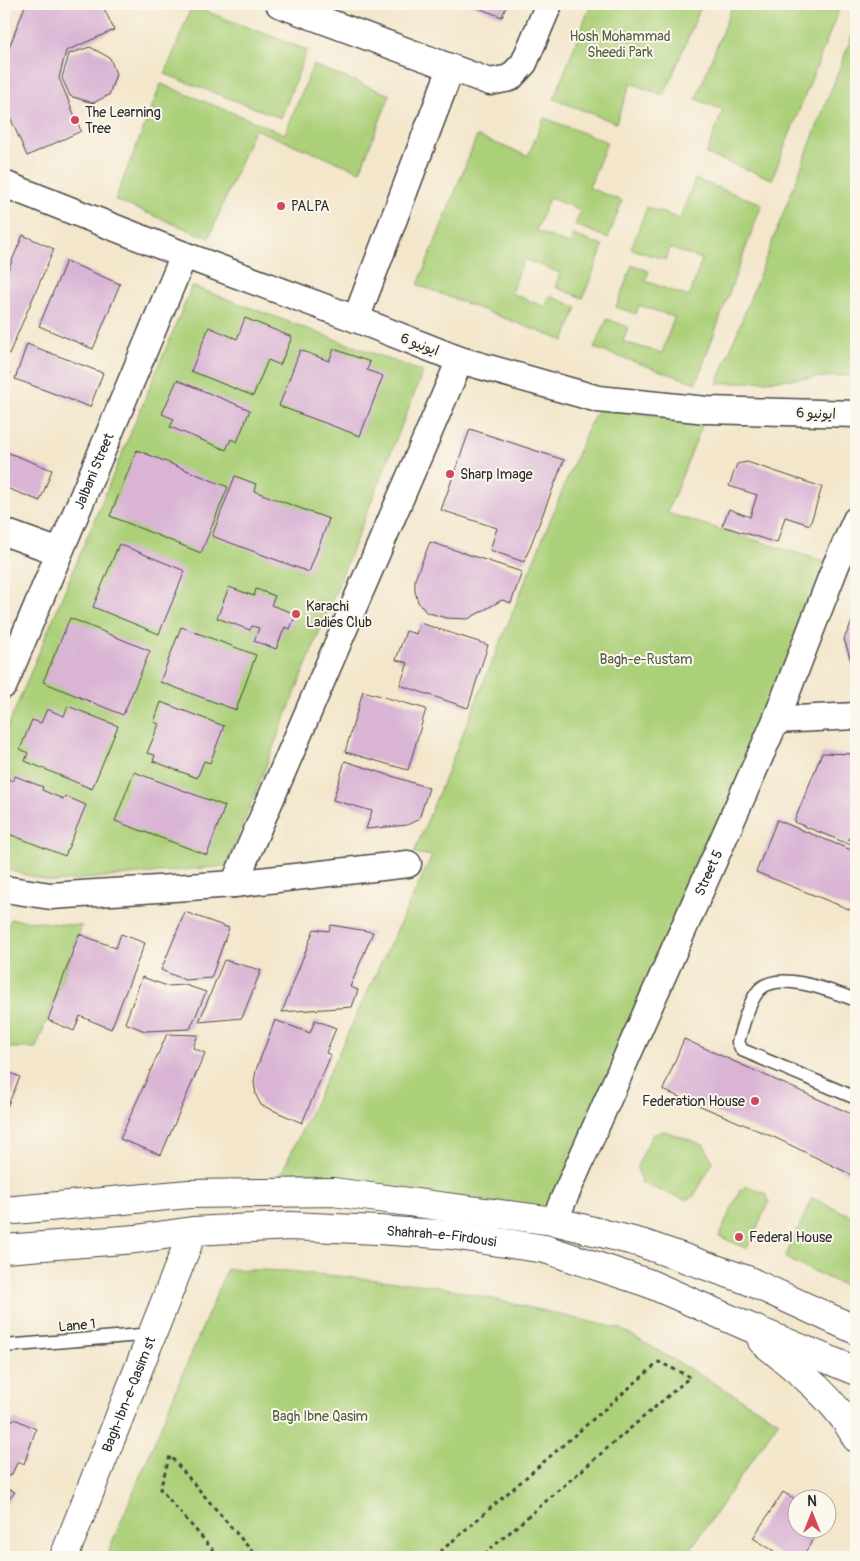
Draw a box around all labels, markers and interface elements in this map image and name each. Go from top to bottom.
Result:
park label: Hosh Mohammad Sheedi Park [569,28,671,61]
place label: The Learning Tree [85,104,161,137]
marker: The Learning Tree [69,114,81,126]
place label: PALPA [291,198,329,215]
marker: PALPA [275,200,287,212]
street label: ایونیو 6 [398,329,441,360]
street label: ایونیو 6 [796,404,836,423]
street label: Jalbani Street [71,430,118,512]
place label: Sharp Image [460,466,533,483]
marker: Sharp Image [444,468,456,480]
place label: Karachi Ladies Club [306,598,372,631]
marker: Karachi Ladies Club [290,608,302,620]
park label: Bagh-e-Rustam [599,651,693,668]
street label: Street 5 [691,847,726,899]
place label: Federation House [642,1093,745,1110]
marker: Federation House [749,1095,761,1107]
street label: Shahrah-e-Firdousi [386,1223,498,1251]
place label: Federal House [749,1229,832,1246]
marker: Federal House [733,1231,745,1243]
street label: Lane 1 [58,1315,96,1336]
street label: Bagh-Ibn-e-Qasim st [98,1334,159,1455]
park label: Bagh Ibne Qasim [272,1408,368,1425]
north arrow [788,1488,838,1538]
text: N [807,1493,817,1510]

